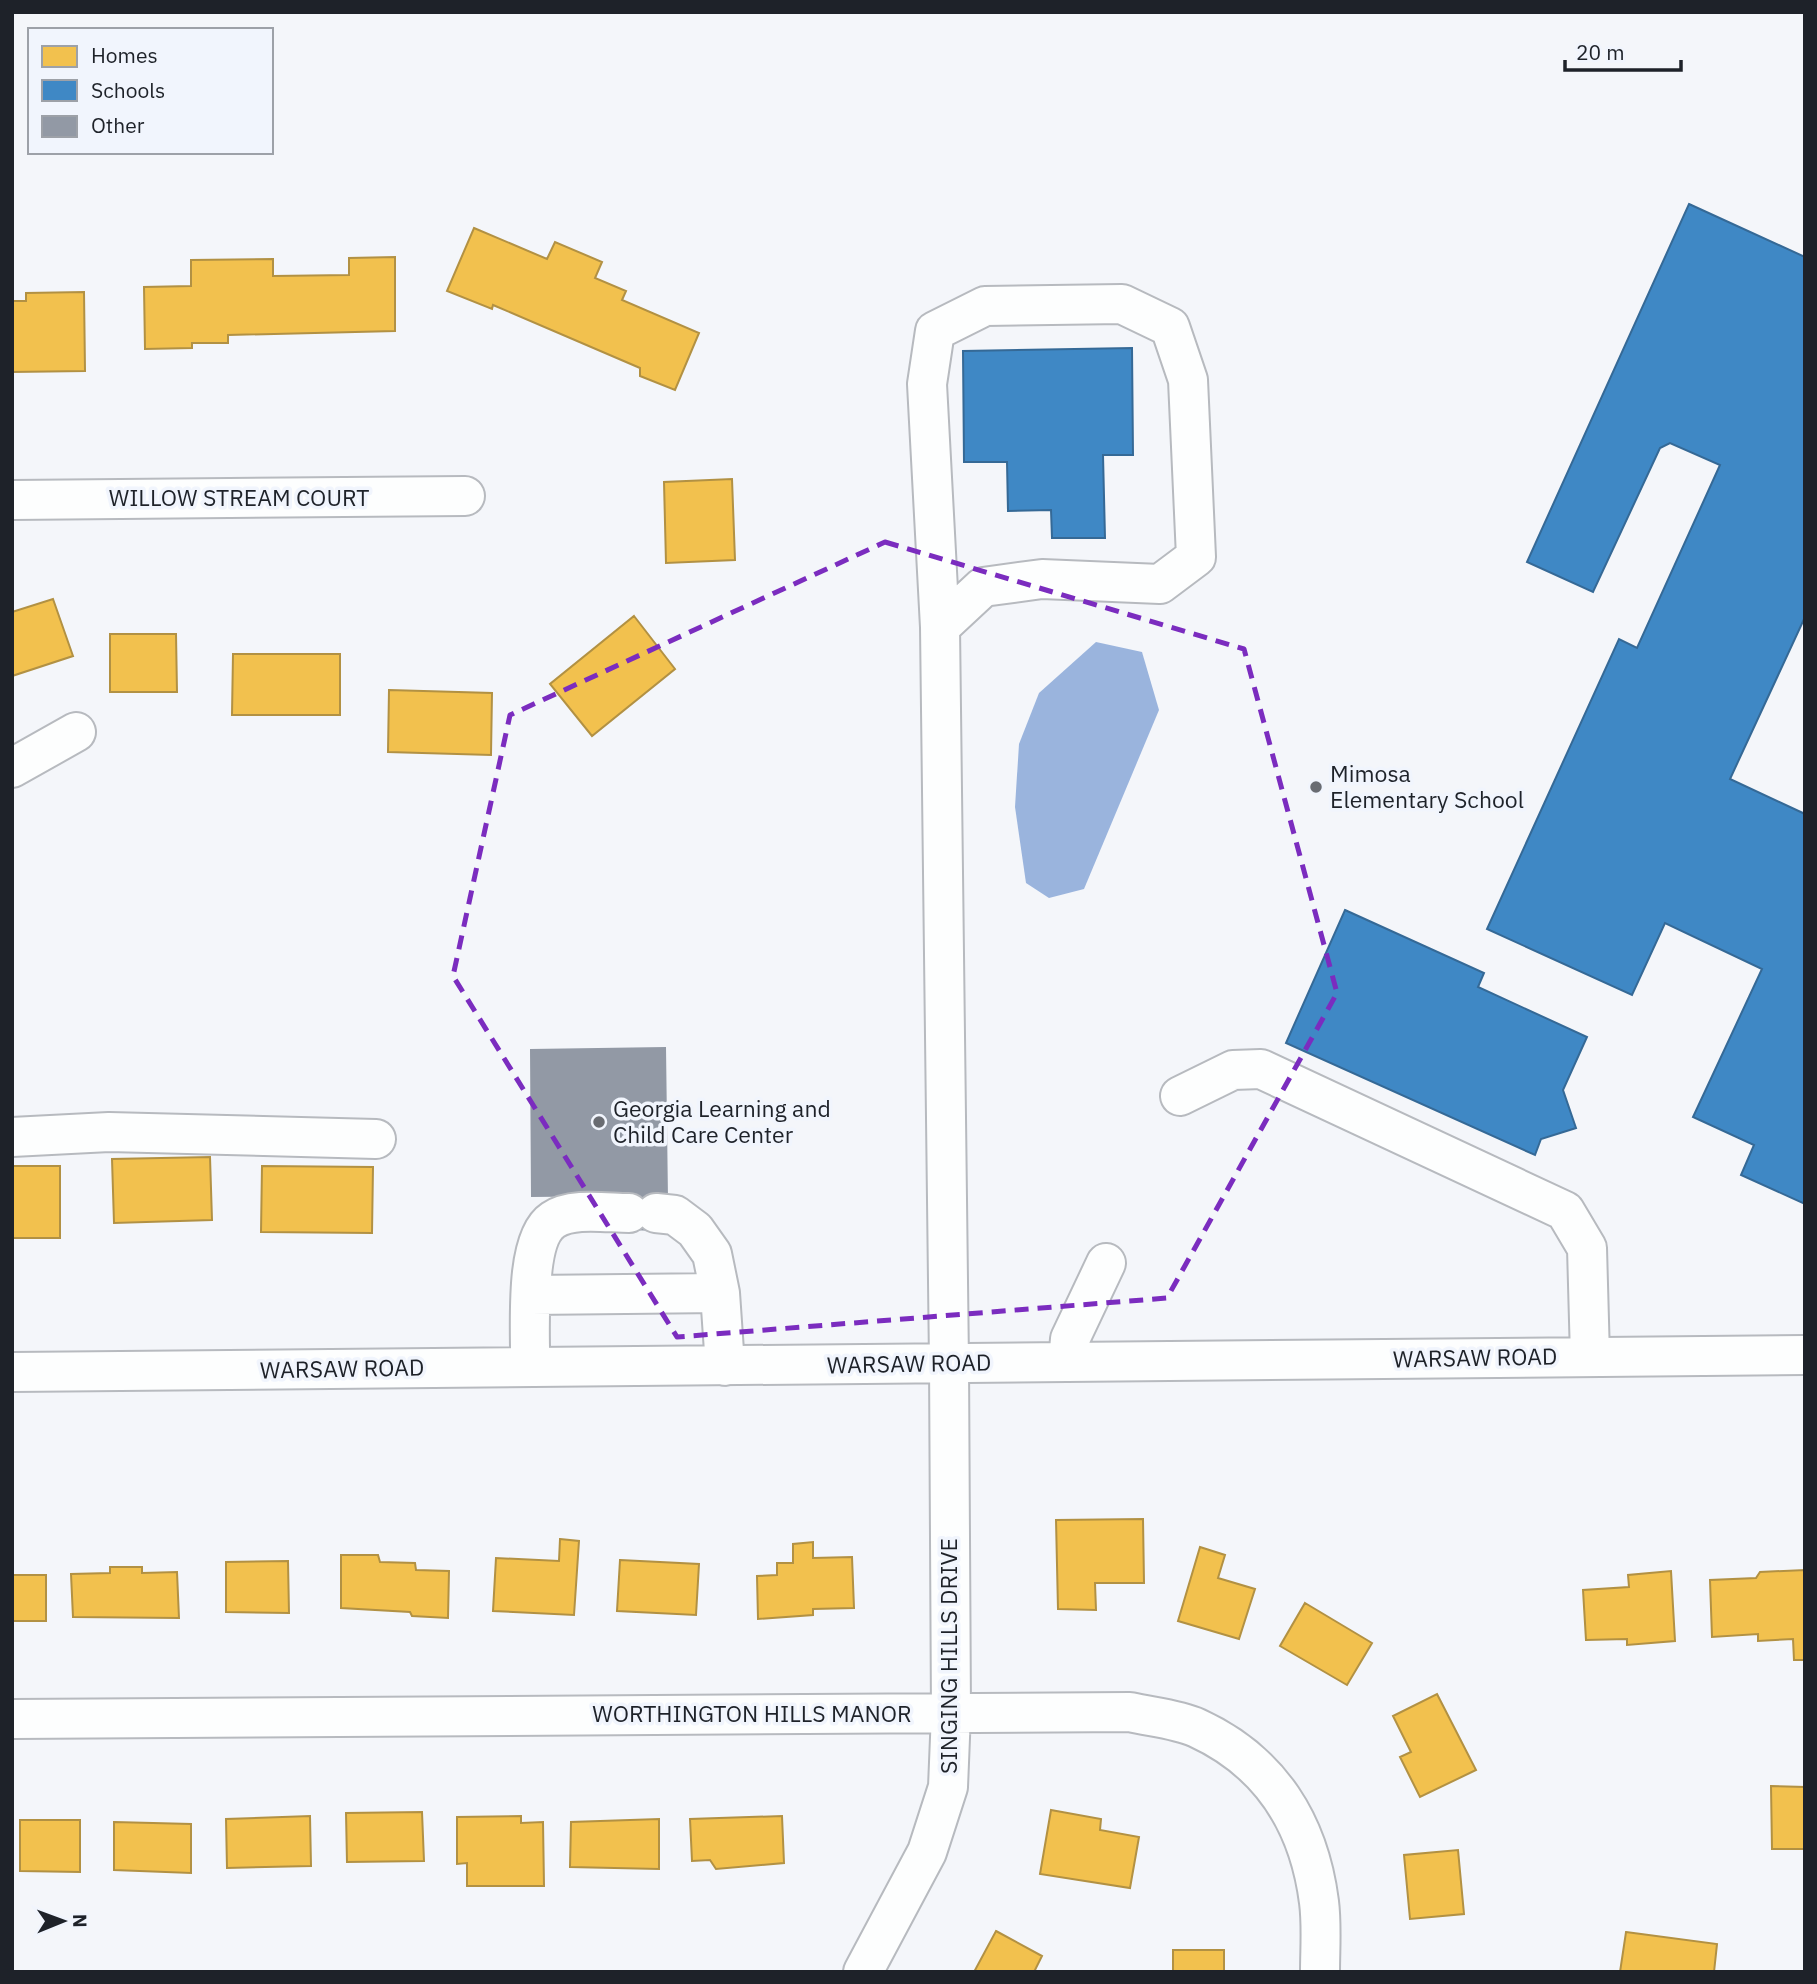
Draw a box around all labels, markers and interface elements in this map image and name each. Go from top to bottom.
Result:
legend [28,28,273,154]
scale bar [1565,28,1680,72]
text: 20 m [1576,38,1625,66]
text: Homes [91,41,158,69]
text: Schools [91,76,165,104]
text: Other [91,111,145,139]
street label: WILLOW STREAM COURT [109,482,369,512]
place label: Mimosa Elementary School [1330,758,1524,814]
marker: Mimosa Elementary School [1308,779,1324,795]
place label: Georgia Learning and Child Care Center [613,1093,831,1149]
marker: Georgia Learning and Child Care Center [591,1114,607,1130]
street label: WARSAW ROAD [1393,1341,1557,1373]
street label: WARSAW ROAD [827,1347,991,1379]
street label: WARSAW ROAD [260,1352,424,1384]
street label: SINGING HILLS DRIVE [933,1538,963,1774]
street label: WORTHINGTON HILLS MANOR [592,1698,912,1728]
north arrow [28,1886,98,1956]
text: N [68,1914,92,1928]

